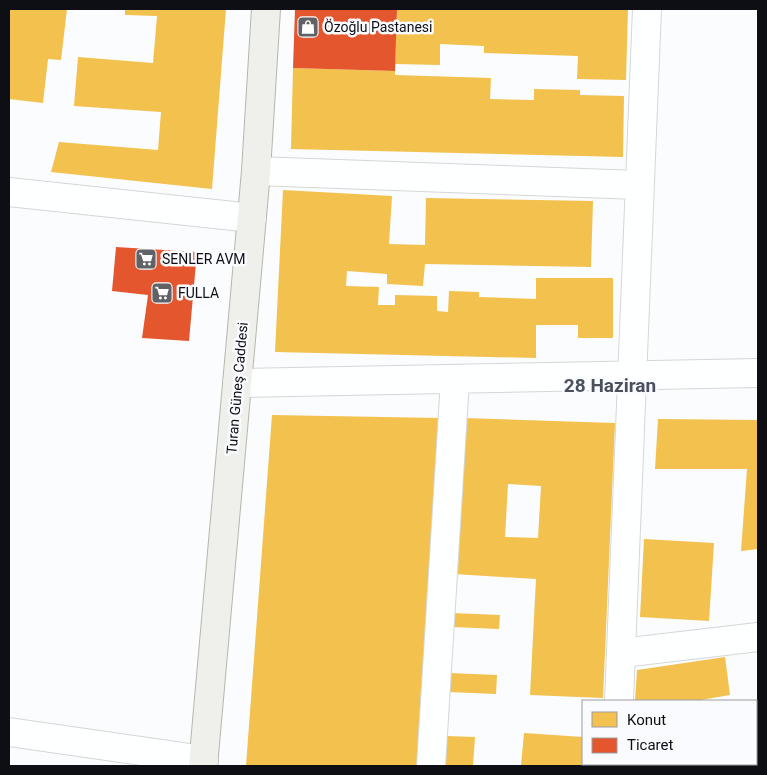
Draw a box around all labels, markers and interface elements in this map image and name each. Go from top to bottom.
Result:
shop icon: Özoğlu Pastanesi [296,15,320,39]
place label: Özoğlu Pastanesi [324,19,433,35]
supermarket icon: SENLER AVM [134,247,158,271]
place label: SENLER AVM [162,251,246,267]
supermarket icon: FULLA [150,281,174,305]
place label: FULLA [178,285,219,301]
street label: Turan Güneş Caddesi [223,321,251,455]
district label: 28 Haziran [564,374,656,397]
legend [582,700,757,765]
text: Konut [627,711,666,729]
text: Ticaret [627,736,674,754]

